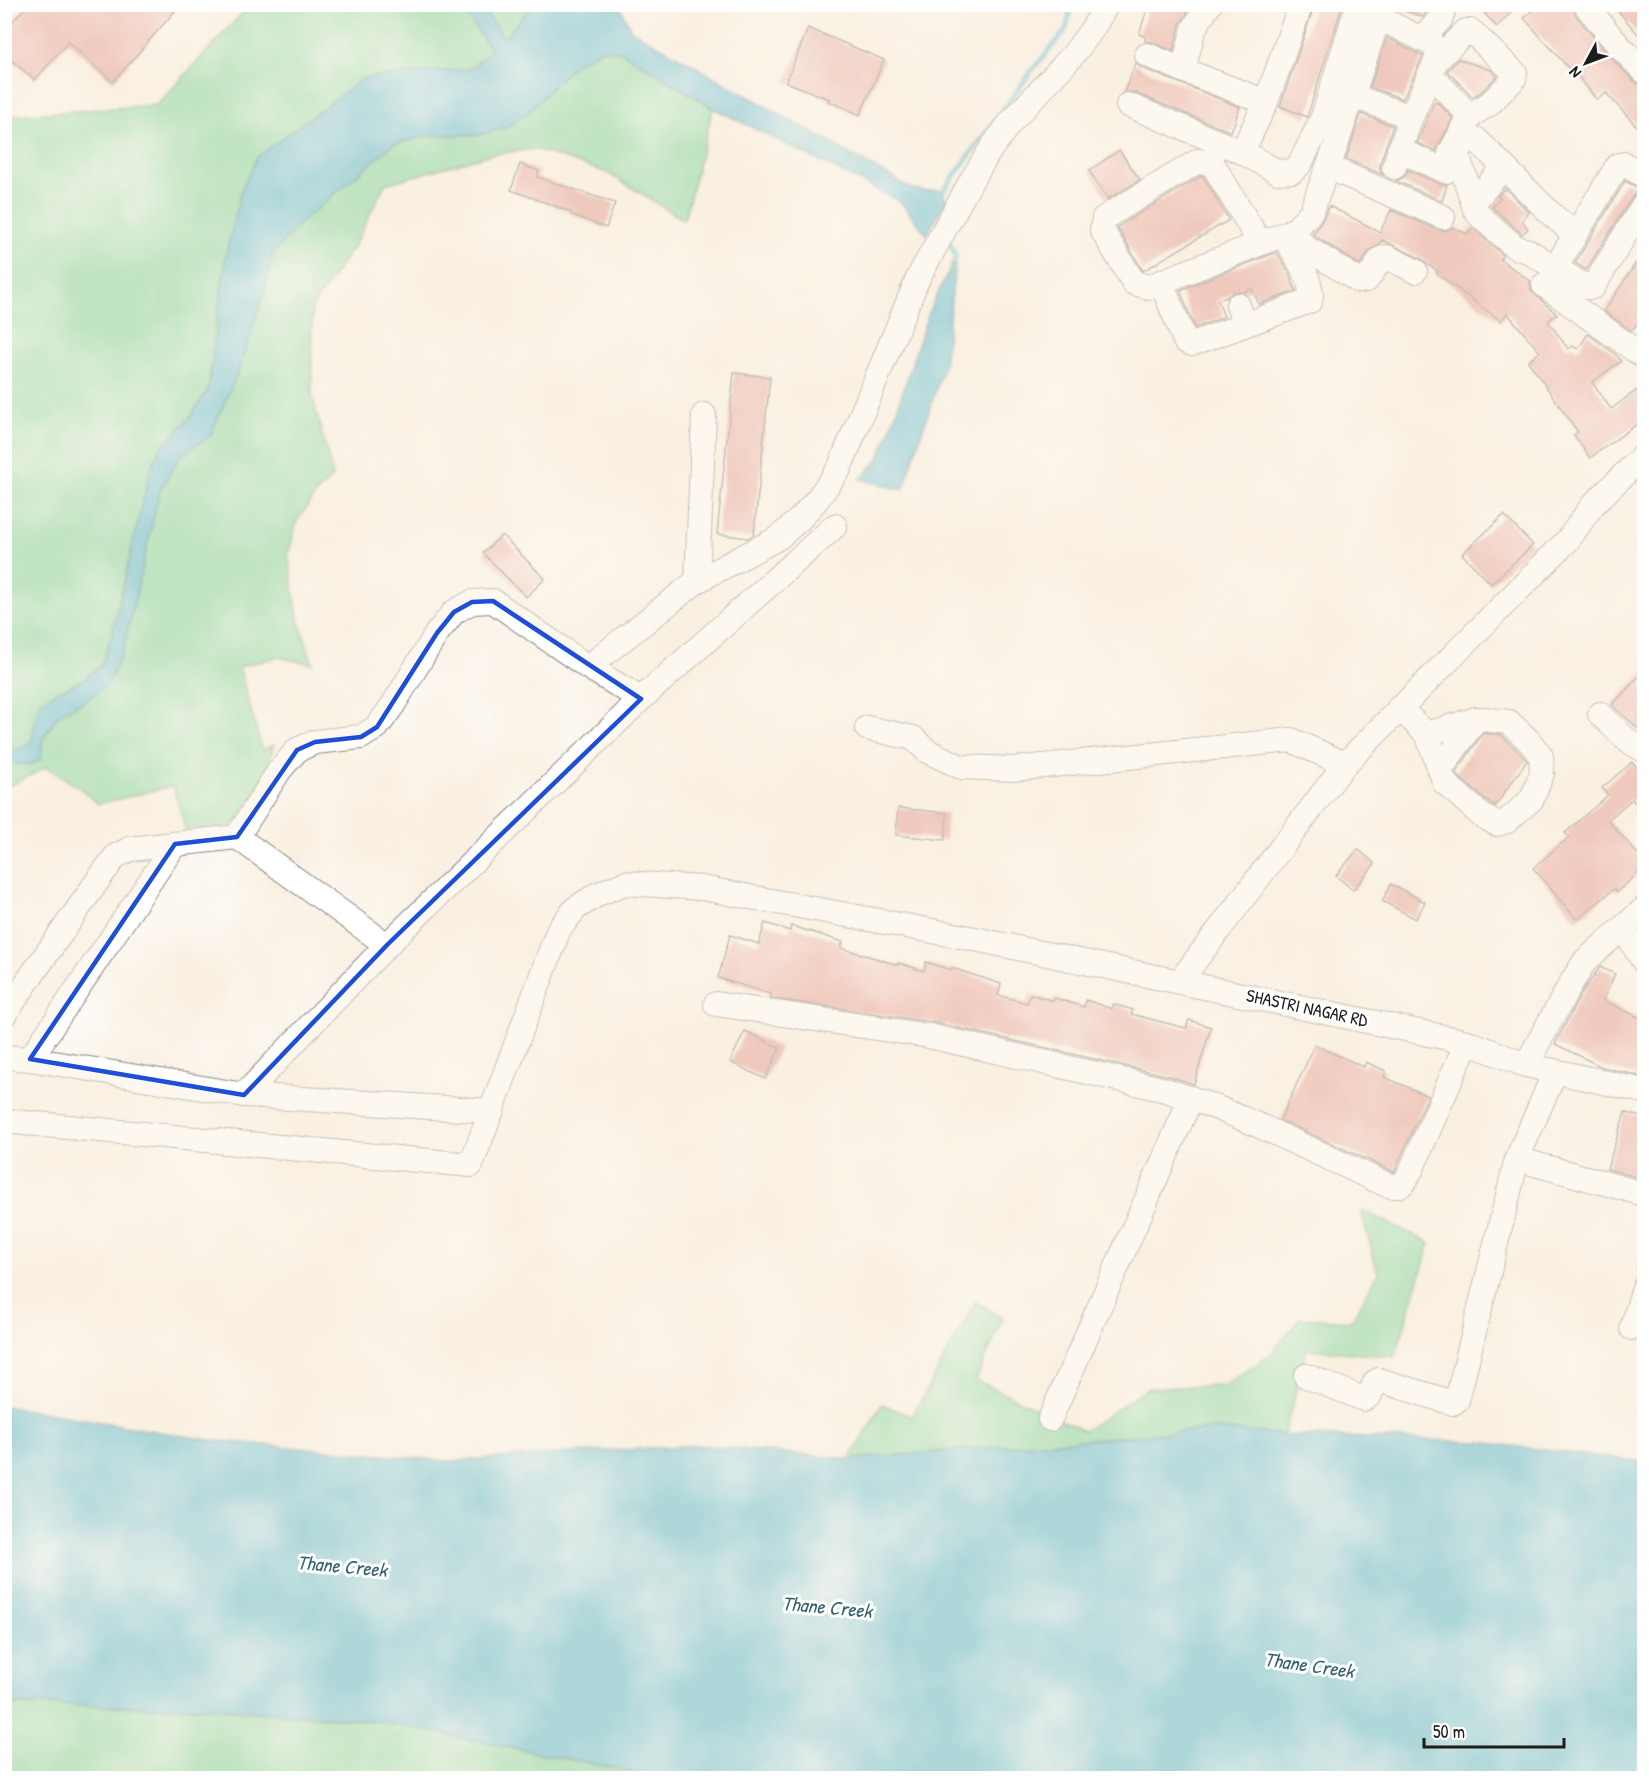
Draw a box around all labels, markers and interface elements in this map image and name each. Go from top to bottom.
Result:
north arrow [1556,33,1616,93]
text: N [1563,62,1586,83]
street label: SHASTRI NAGAR RD [1244,982,1371,1033]
water label: Thane Creek [296,1548,390,1583]
water label: Thane Creek [781,1589,875,1624]
water label: Thane Creek [1263,1645,1357,1684]
scale bar [1424,1711,1564,1749]
text: 50 m [1433,1719,1465,1744]

